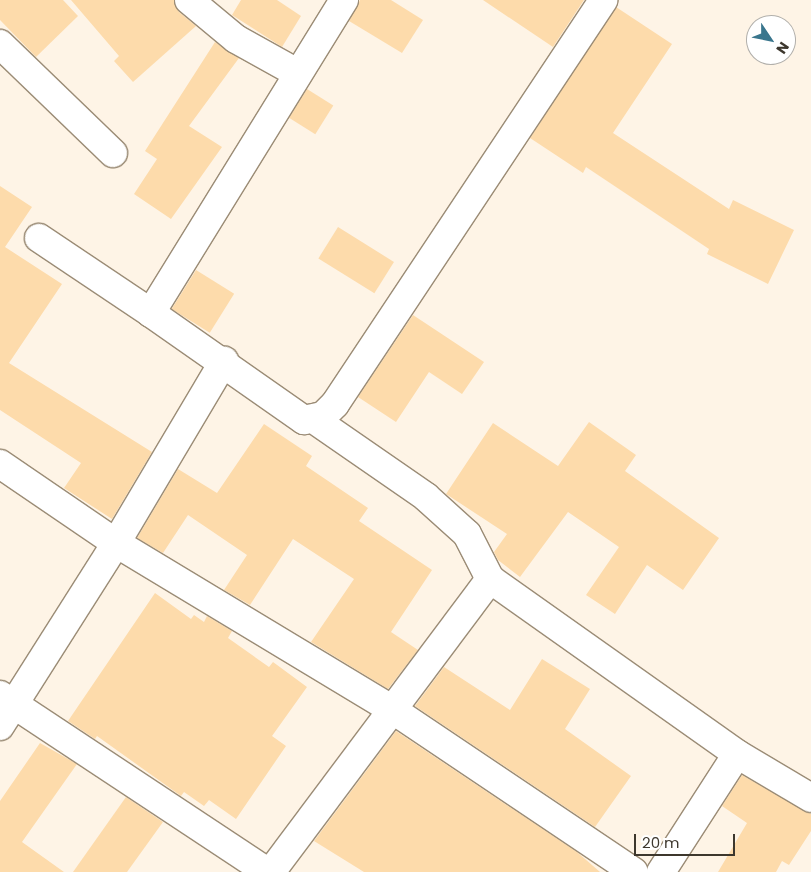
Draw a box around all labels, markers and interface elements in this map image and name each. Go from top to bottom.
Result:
north arrow [746,15,796,65]
text: N [771,38,794,58]
scale bar [636,824,737,856]
text: 20 m [642,832,680,853]

